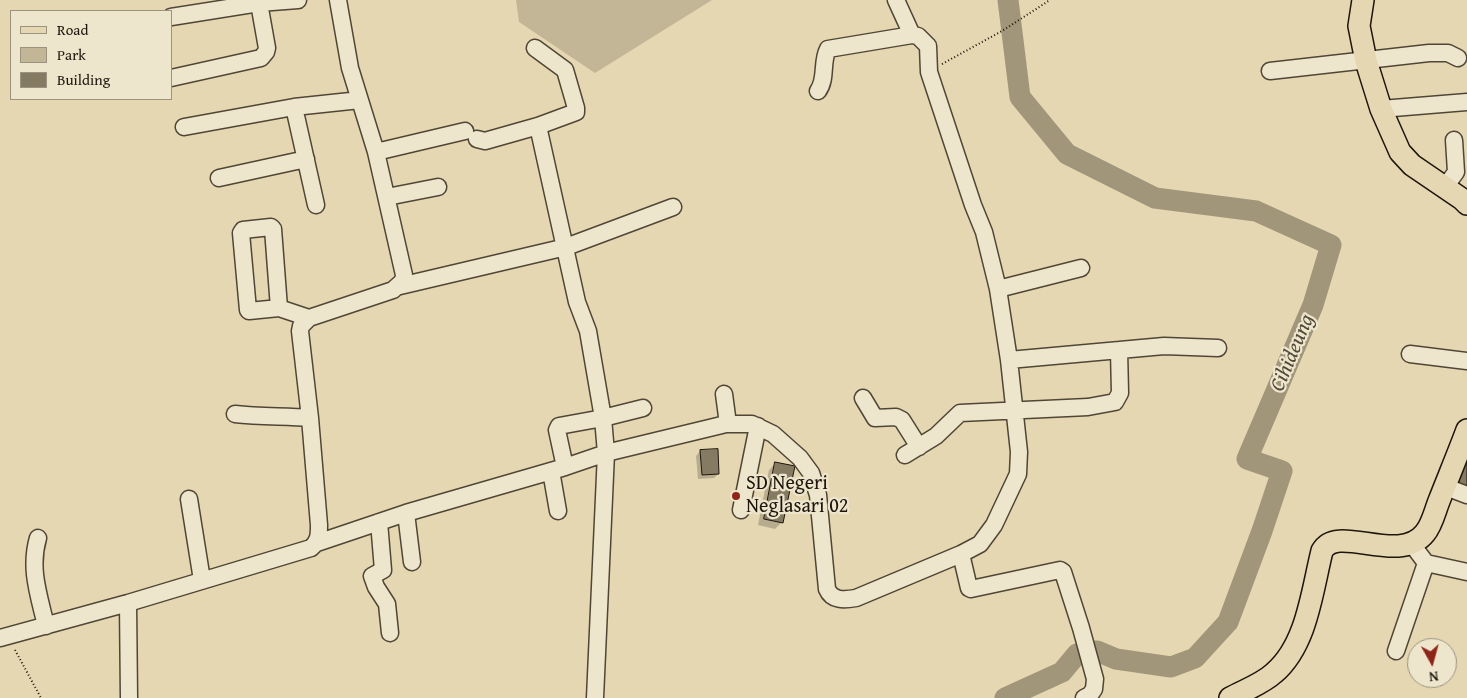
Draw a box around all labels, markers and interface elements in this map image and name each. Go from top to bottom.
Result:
legend [10,10,172,100]
text: Road [57,19,88,40]
text: Park [57,44,86,65]
text: Building [57,69,110,90]
water label: Cihideung [1266,311,1320,395]
place label: SD Negeri Neglasari 02 [746,472,848,519]
marker: SD Negeri Neglasari 02 [730,490,742,502]
north arrow [1407,638,1457,688]
text: N [1428,666,1440,687]

